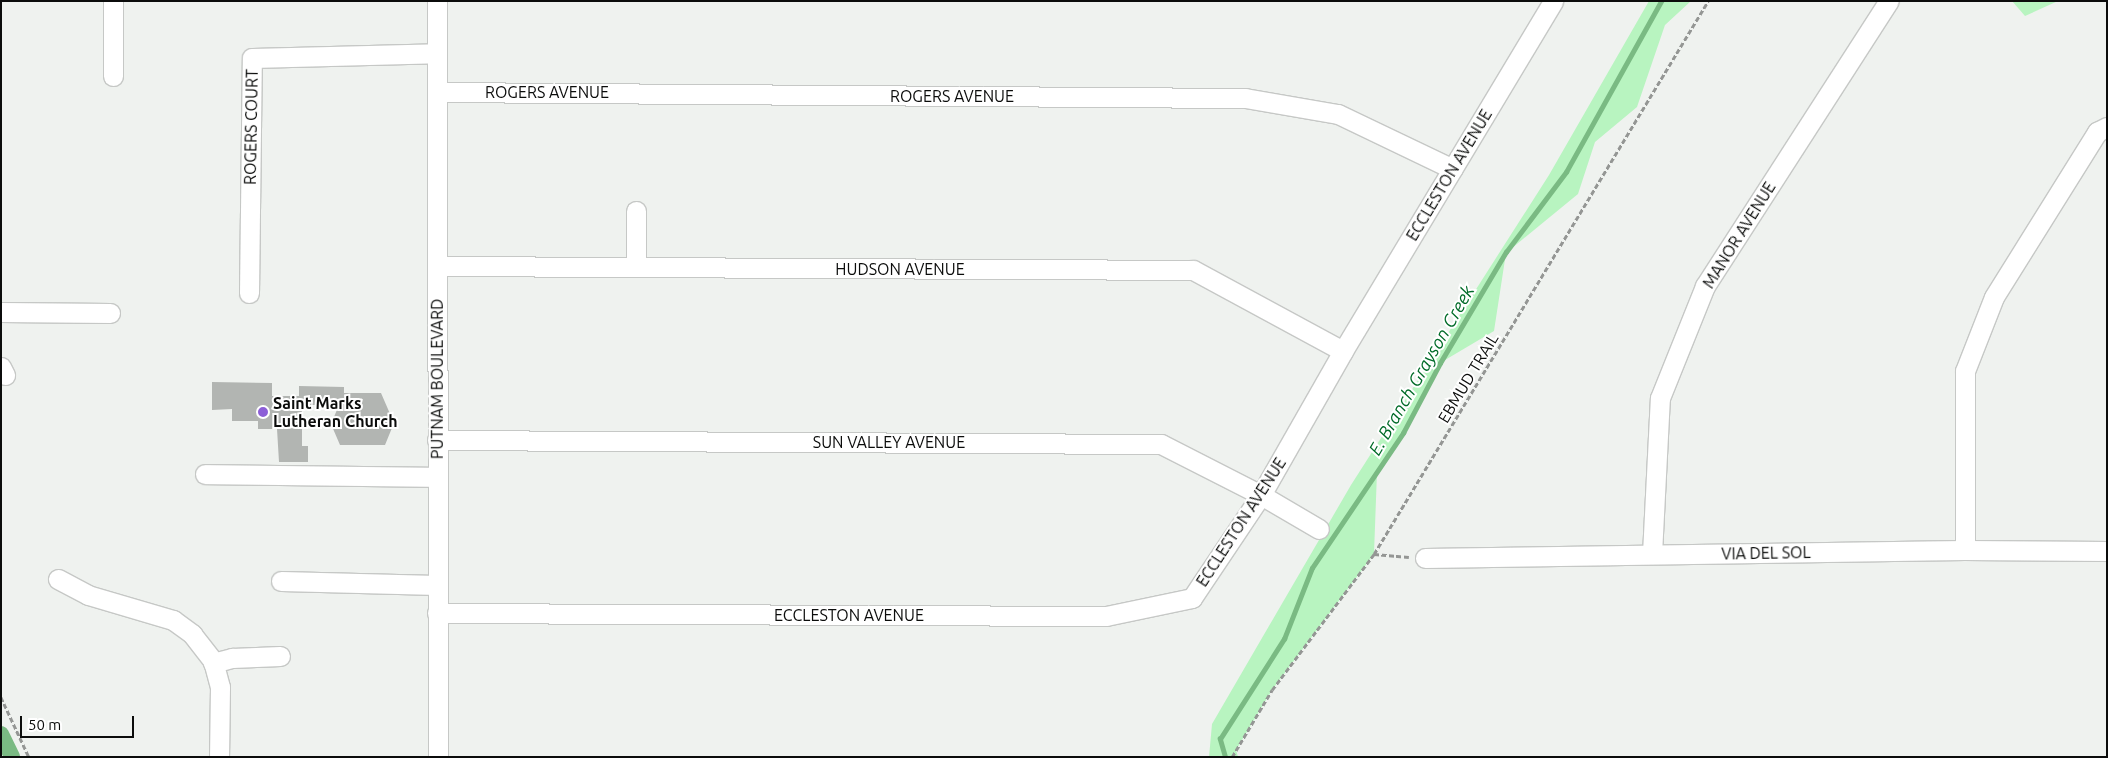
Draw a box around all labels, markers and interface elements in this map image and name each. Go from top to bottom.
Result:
street label: ROGERS COURT [240,69,262,185]
street label: ROGERS AVENUE [485,82,609,102]
street label: ROGERS AVENUE [890,86,1014,106]
street label: ECCLESTON AVENUE [1402,106,1496,244]
street label: MANOR AVENUE [1699,178,1779,292]
street label: HUDSON AVENUE [835,259,965,279]
water label: E. Branch Grayson Creek [1364,281,1478,459]
street label: PUTNAM BOULEVARD [427,299,447,459]
street label: EBMUD TRAIL [1434,330,1502,426]
place label: Saint Marks Lutheran Church [273,393,398,431]
marker: Saint Marks Lutheran Church [257,406,269,418]
street label: SUN VALLEY AVENUE [813,432,965,452]
street label: ECCLESTON AVENUE [1192,454,1290,590]
street label: VIA DEL SOL [1721,543,1811,563]
street label: ECCLESTON AVENUE [774,605,924,625]
scale bar [22,706,136,738]
text: 50 m [28,716,61,733]

